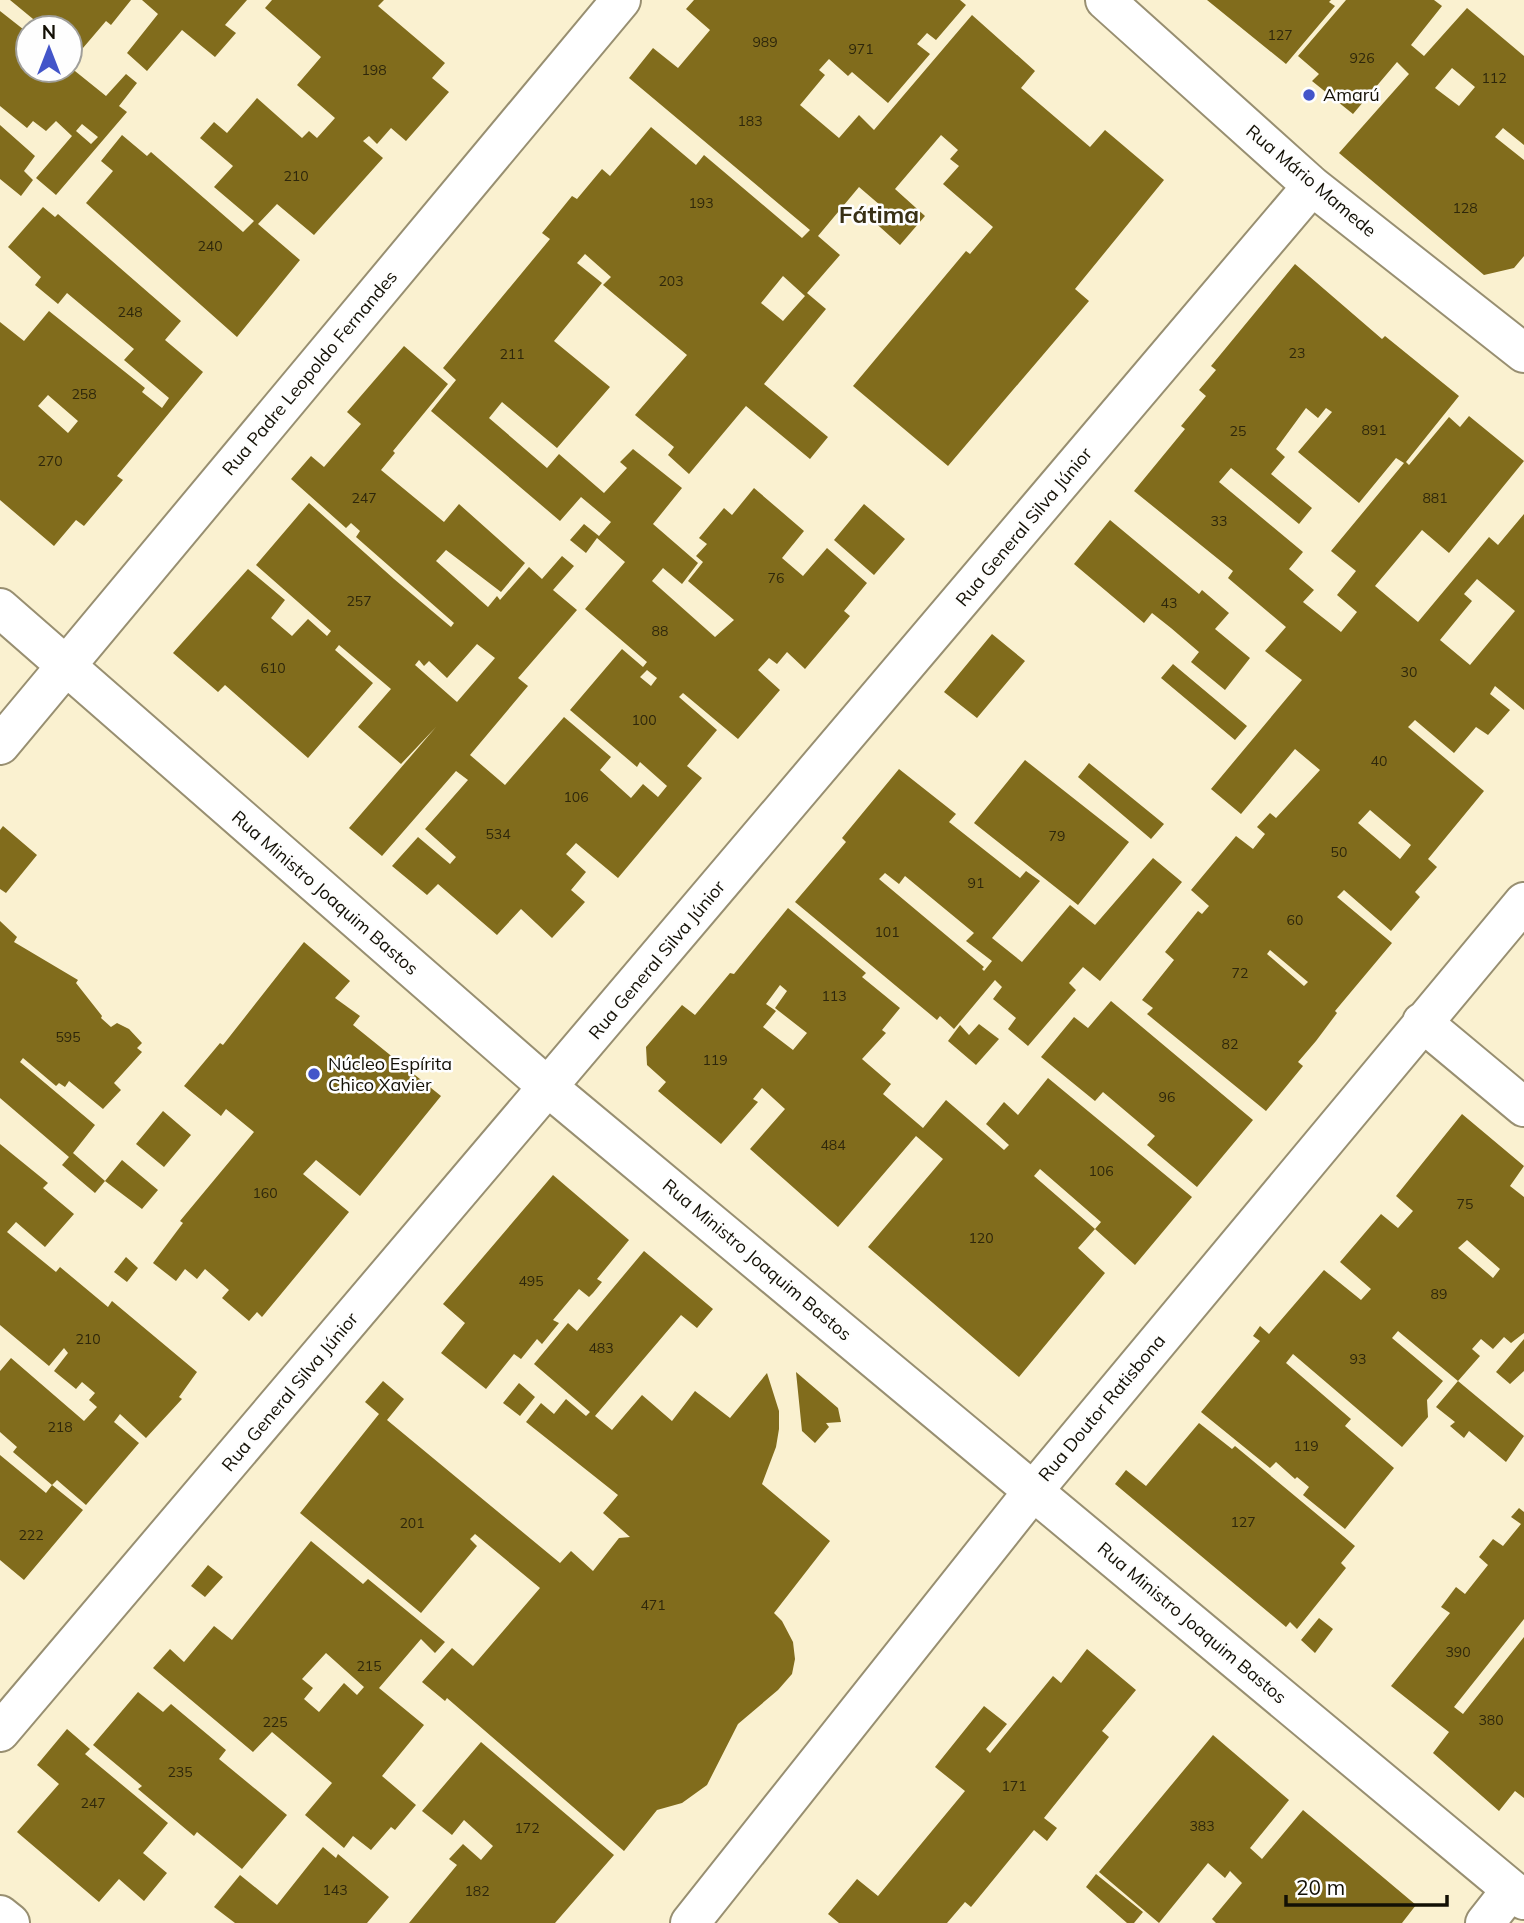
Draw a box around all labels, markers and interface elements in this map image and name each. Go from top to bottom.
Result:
north arrow [14,14,84,84]
text: N [42,20,56,44]
house number: 127 [1267,26,1293,44]
house number: 989 [752,33,778,51]
house number: 971 [848,40,874,58]
house number: 926 [1349,49,1375,67]
house number: 198 [361,61,387,79]
house number: 112 [1481,69,1507,87]
place label: Amarú [1323,83,1380,106]
marker: Amarú [1301,87,1317,103]
house number: 183 [737,112,763,130]
street label: Rua Mário Mamede [1242,119,1381,242]
house number: 210 [283,167,309,185]
house number: 193 [688,194,714,212]
district label: Fátima [839,199,919,229]
house number: 128 [1452,199,1478,217]
house number: 240 [197,237,223,255]
street label: Rua Padre Leopoldo Fernandes [217,265,402,480]
house number: 203 [658,272,684,290]
house number: 248 [117,303,143,321]
house number: 23 [1289,344,1305,362]
house number: 211 [499,345,525,363]
house number: 258 [71,385,97,403]
house number: 891 [1361,421,1387,439]
house number: 25 [1230,422,1246,440]
street label: Rua General Silva Júnior [950,442,1097,611]
house number: 270 [37,452,63,470]
house number: 247 [351,489,377,507]
house number: 881 [1422,489,1448,507]
house number: 33 [1211,512,1227,530]
house number: 76 [768,569,784,587]
house number: 257 [346,592,372,610]
house number: 43 [1161,594,1177,612]
house number: 88 [652,622,668,640]
house number: 610 [260,659,286,677]
house number: 30 [1401,663,1417,681]
house number: 100 [631,711,657,729]
house number: 40 [1371,752,1387,770]
house number: 106 [563,788,589,806]
street label: Rua Ministro Joaquim Bastos [227,805,423,980]
house number: 534 [485,825,511,843]
house number: 79 [1049,827,1065,845]
house number: 50 [1331,843,1347,861]
house number: 91 [968,874,984,892]
street label: Rua General Silva Júnior [583,875,730,1044]
house number: 60 [1287,911,1303,929]
house number: 101 [874,923,900,941]
house number: 72 [1232,964,1248,982]
house number: 113 [821,987,847,1005]
house number: 595 [55,1028,81,1046]
house number: 82 [1222,1035,1238,1053]
house number: 119 [702,1051,728,1069]
place label: Núcleo Espírita Chico Xavier [328,1052,452,1096]
marker: Núcleo Espírita Chico Xavier [306,1066,322,1082]
house number: 96 [1159,1088,1175,1106]
house number: 484 [820,1136,846,1154]
house number: 106 [1088,1162,1114,1180]
street label: Rua Ministro Joaquim Bastos [658,1174,857,1346]
house number: 160 [252,1184,278,1202]
house number: 75 [1457,1195,1473,1213]
house number: 120 [968,1229,994,1247]
house number: 495 [518,1272,544,1290]
house number: 89 [1431,1285,1447,1303]
street label: Rua General Silva Júnior [216,1307,363,1476]
street label: Rua Doutor Ratisbona [1033,1329,1170,1486]
house number: 210 [75,1330,101,1348]
house number: 483 [588,1339,614,1357]
house number: 93 [1350,1350,1366,1368]
house number: 218 [47,1418,73,1436]
house number: 119 [1293,1437,1319,1455]
house number: 127 [1230,1513,1256,1531]
house number: 201 [399,1514,425,1532]
house number: 222 [18,1526,44,1544]
street label: Rua Ministro Joaquim Bastos [1093,1537,1292,1709]
house number: 471 [640,1596,666,1614]
house number: 390 [1445,1643,1471,1661]
house number: 215 [356,1657,382,1675]
house number: 380 [1478,1711,1504,1729]
house number: 225 [262,1713,288,1731]
house number: 235 [167,1763,193,1781]
house number: 171 [1001,1777,1027,1795]
house number: 247 [80,1794,106,1812]
house number: 383 [1189,1817,1215,1835]
house number: 172 [514,1819,540,1837]
scale bar [1286,1864,1447,1908]
text: 20 m [1296,1874,1345,1900]
house number: 143 [322,1881,348,1899]
house number: 182 [464,1882,490,1900]

